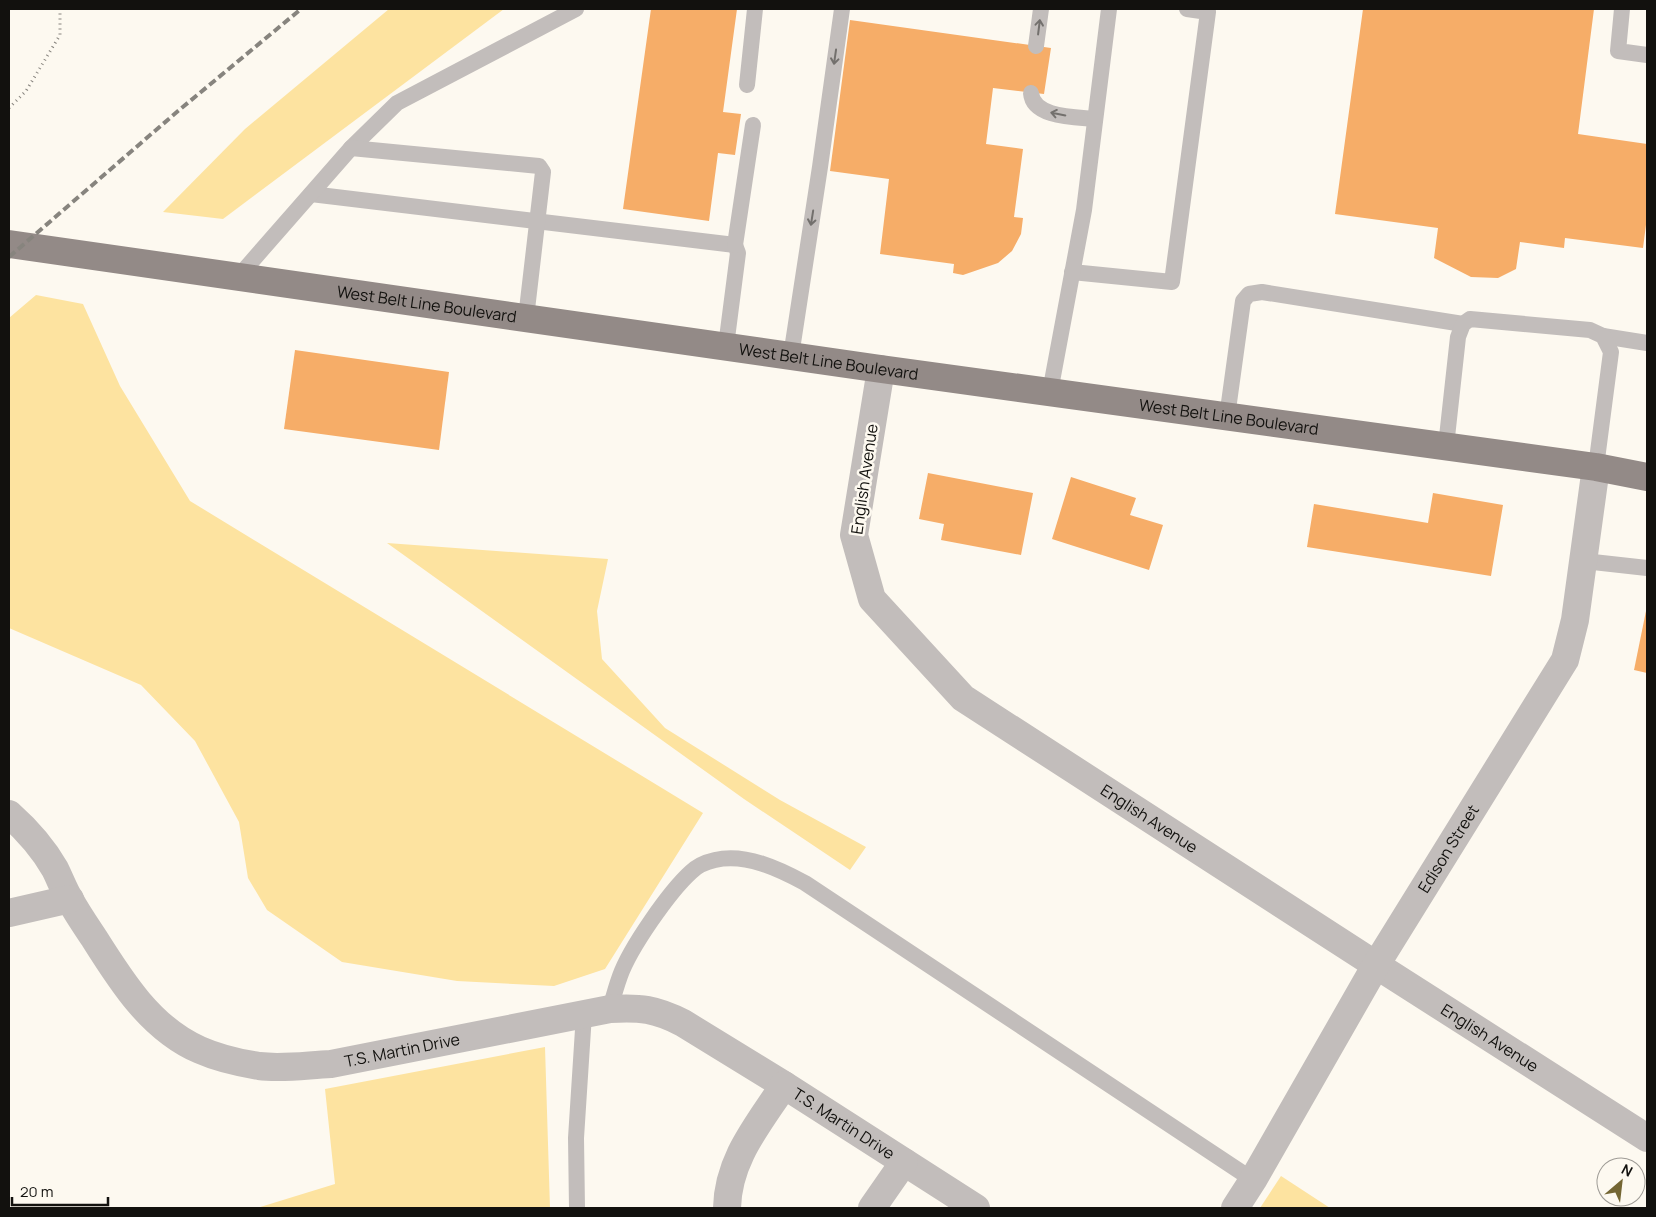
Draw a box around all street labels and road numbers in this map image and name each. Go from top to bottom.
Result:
street label: West Belt Line Boulevard [336,280,518,328]
street label: West Belt Line Boulevard [737,338,920,385]
street label: West Belt Line Boulevard [1138,393,1320,440]
street label: English Avenue [845,422,883,536]
street label: English Avenue [1096,779,1202,858]
street label: Edison Street [1412,800,1484,897]
street label: English Avenue [1437,998,1543,1077]
street label: T.S. Martin Drive [342,1028,462,1072]
street label: T.S. Martin Drive [789,1082,899,1164]

